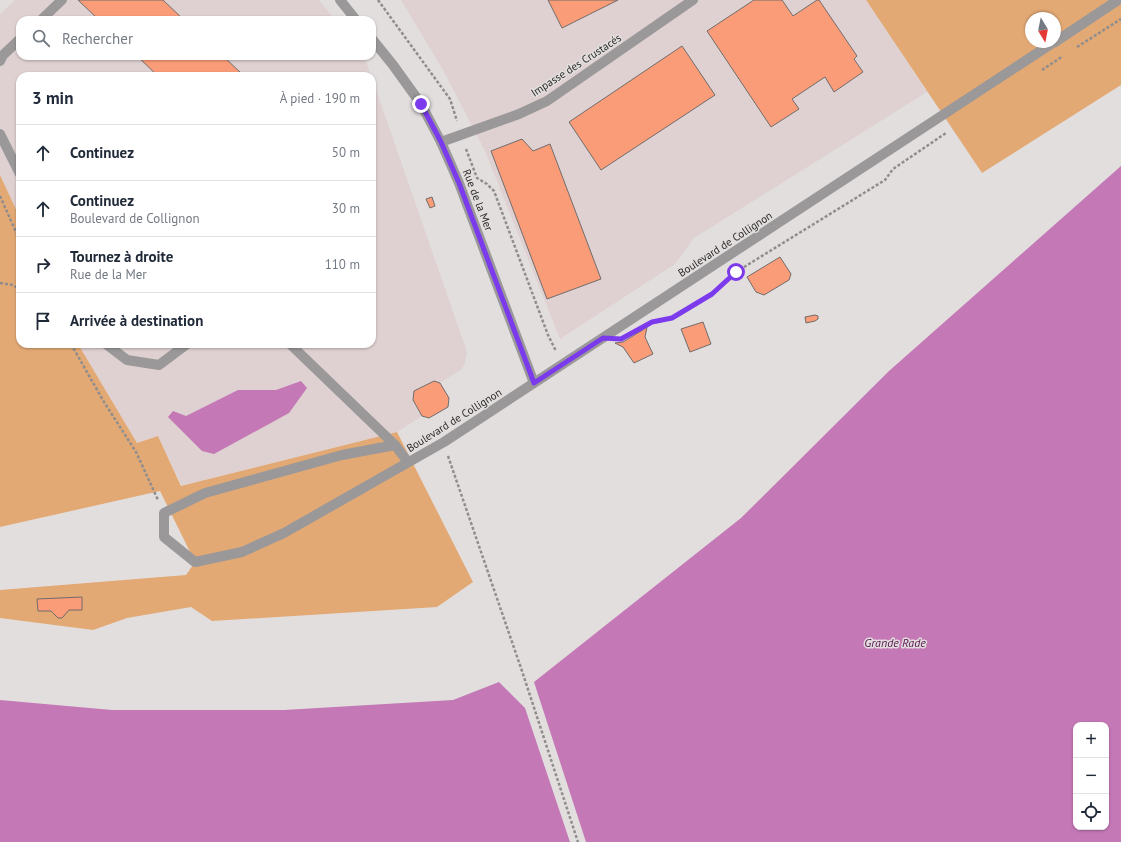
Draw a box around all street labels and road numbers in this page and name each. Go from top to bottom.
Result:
street label: Impasse des Crustacés [528,30,624,99]
street label: Rue de la Mer [460,167,496,233]
street label: Boulevard de Collignon [675,208,775,280]
street label: Boulevard de Collignon [404,385,504,455]

